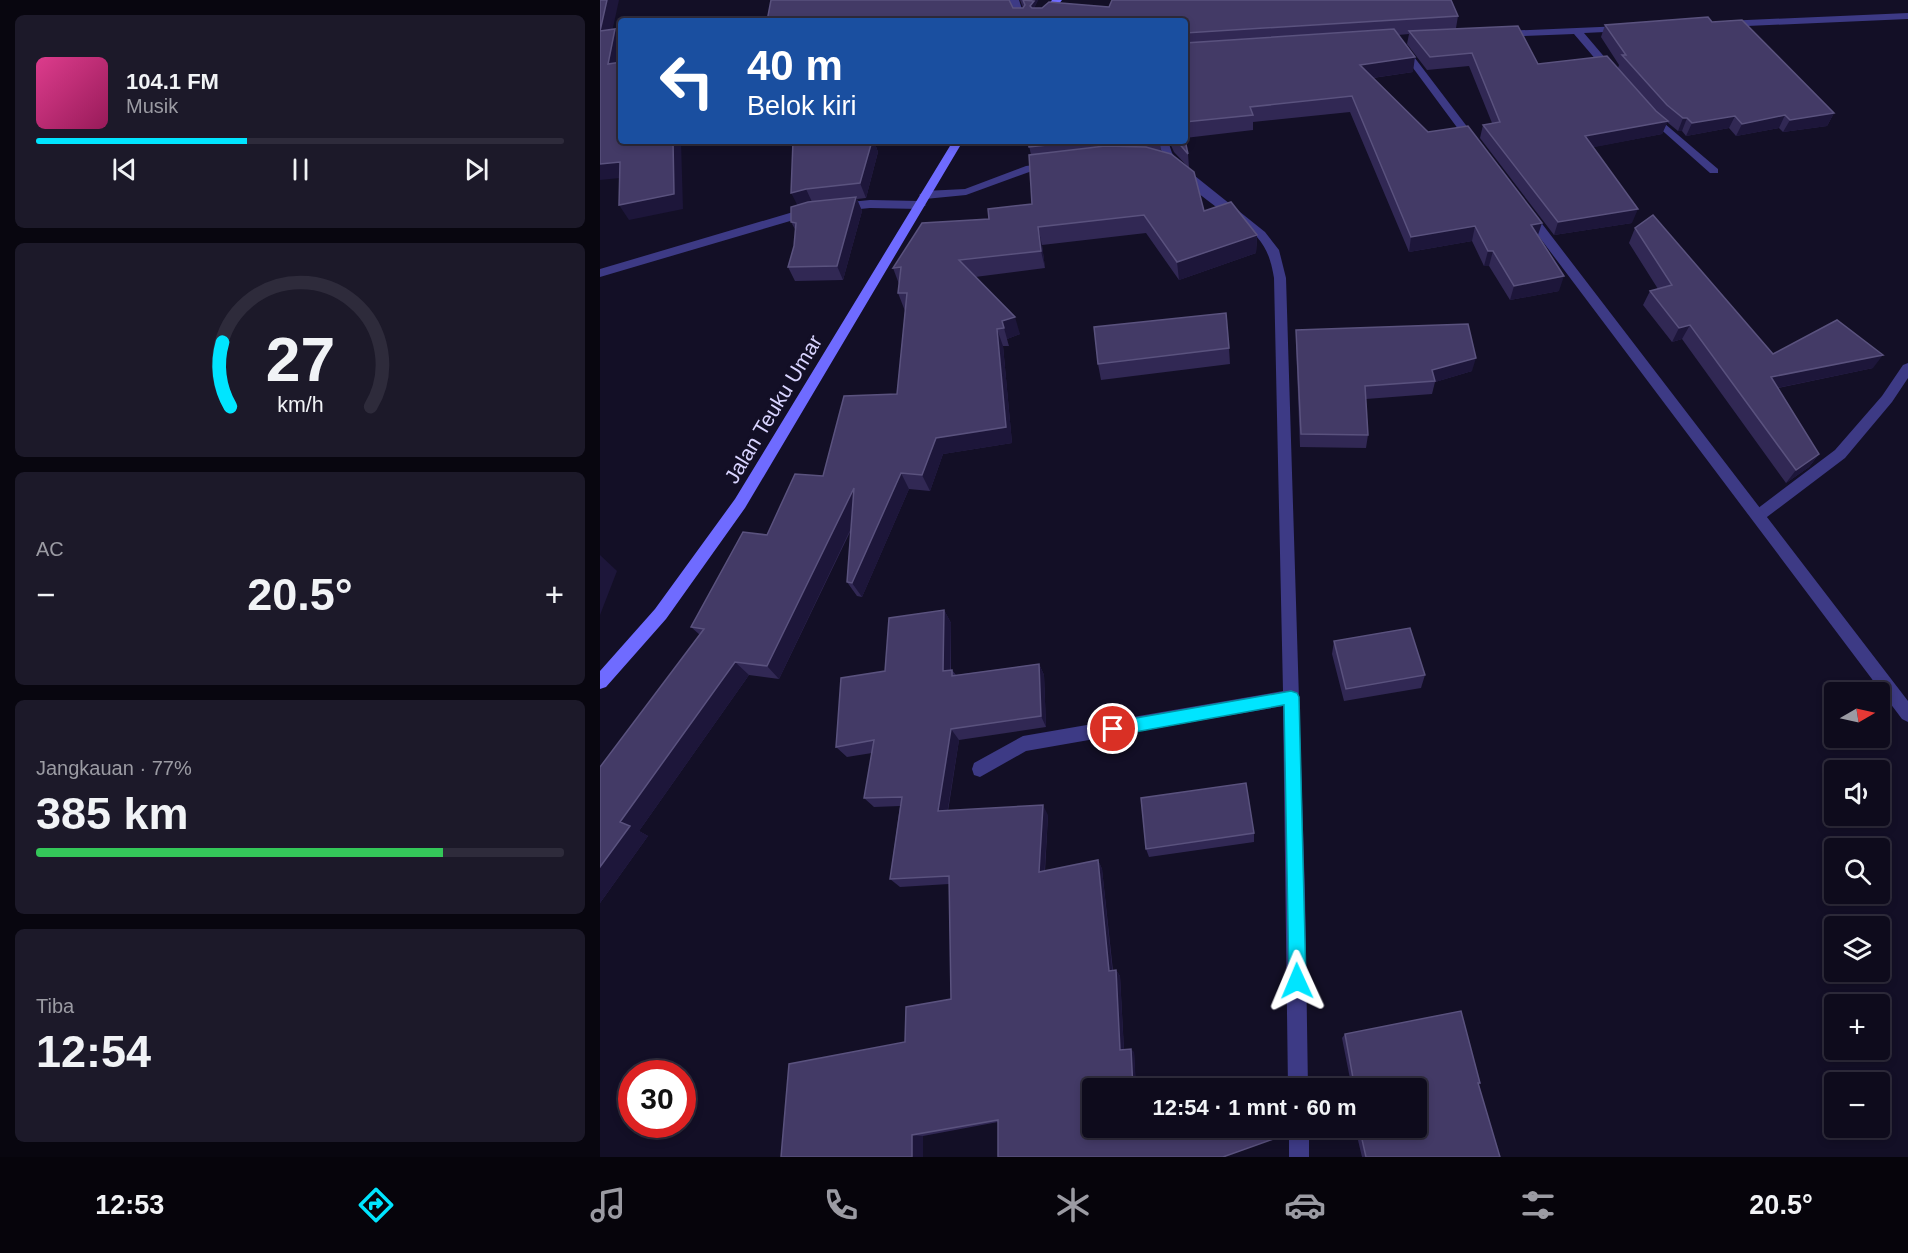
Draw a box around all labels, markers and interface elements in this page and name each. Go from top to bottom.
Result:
icon: left [648,42,726,120]
text: 40 m [747,42,843,89]
text: 104.1 FM [126,69,219,94]
text: Belok kiri [747,91,857,121]
text: Musik [126,95,178,117]
icon: previous [108,153,141,186]
icon: pause [284,153,317,186]
icon: next [460,153,493,186]
text: 27 [265,325,335,394]
street label: Jalan Teuku Umar [720,331,826,487]
text: km/h [277,394,323,418]
text: AC [36,538,64,560]
text: 20.5° [247,569,353,620]
text: − [36,576,55,613]
text: + [545,576,564,613]
north arrow [1824,682,1890,748]
map controls [1824,682,1890,1138]
pin [1087,703,1138,754]
icon: arrive [1096,712,1129,745]
text: Jangkauan · 77% [36,757,192,779]
button: sound [1824,760,1890,826]
text: 385 km [36,788,189,839]
button: search [1824,838,1890,904]
button: layers [1824,916,1890,982]
position arrow [1265,949,1329,1013]
button: + [1824,994,1890,1060]
text: Tiba [36,995,74,1017]
text: 12:54 [36,1026,151,1077]
speed limit sign: 30 [618,1060,696,1138]
button: − [1824,1072,1890,1138]
text: 12:54 · 1 mnt · 60 m [1152,1095,1357,1120]
icon: directions [355,1184,397,1226]
icon: music [587,1184,629,1226]
icon: phone [820,1184,862,1226]
icon: climate [1052,1184,1094,1226]
icon: car [1284,1184,1326,1226]
icon: filters [1517,1184,1559,1226]
text: 12:53 [95,1190,164,1220]
text: 20.5° [1749,1190,1813,1220]

